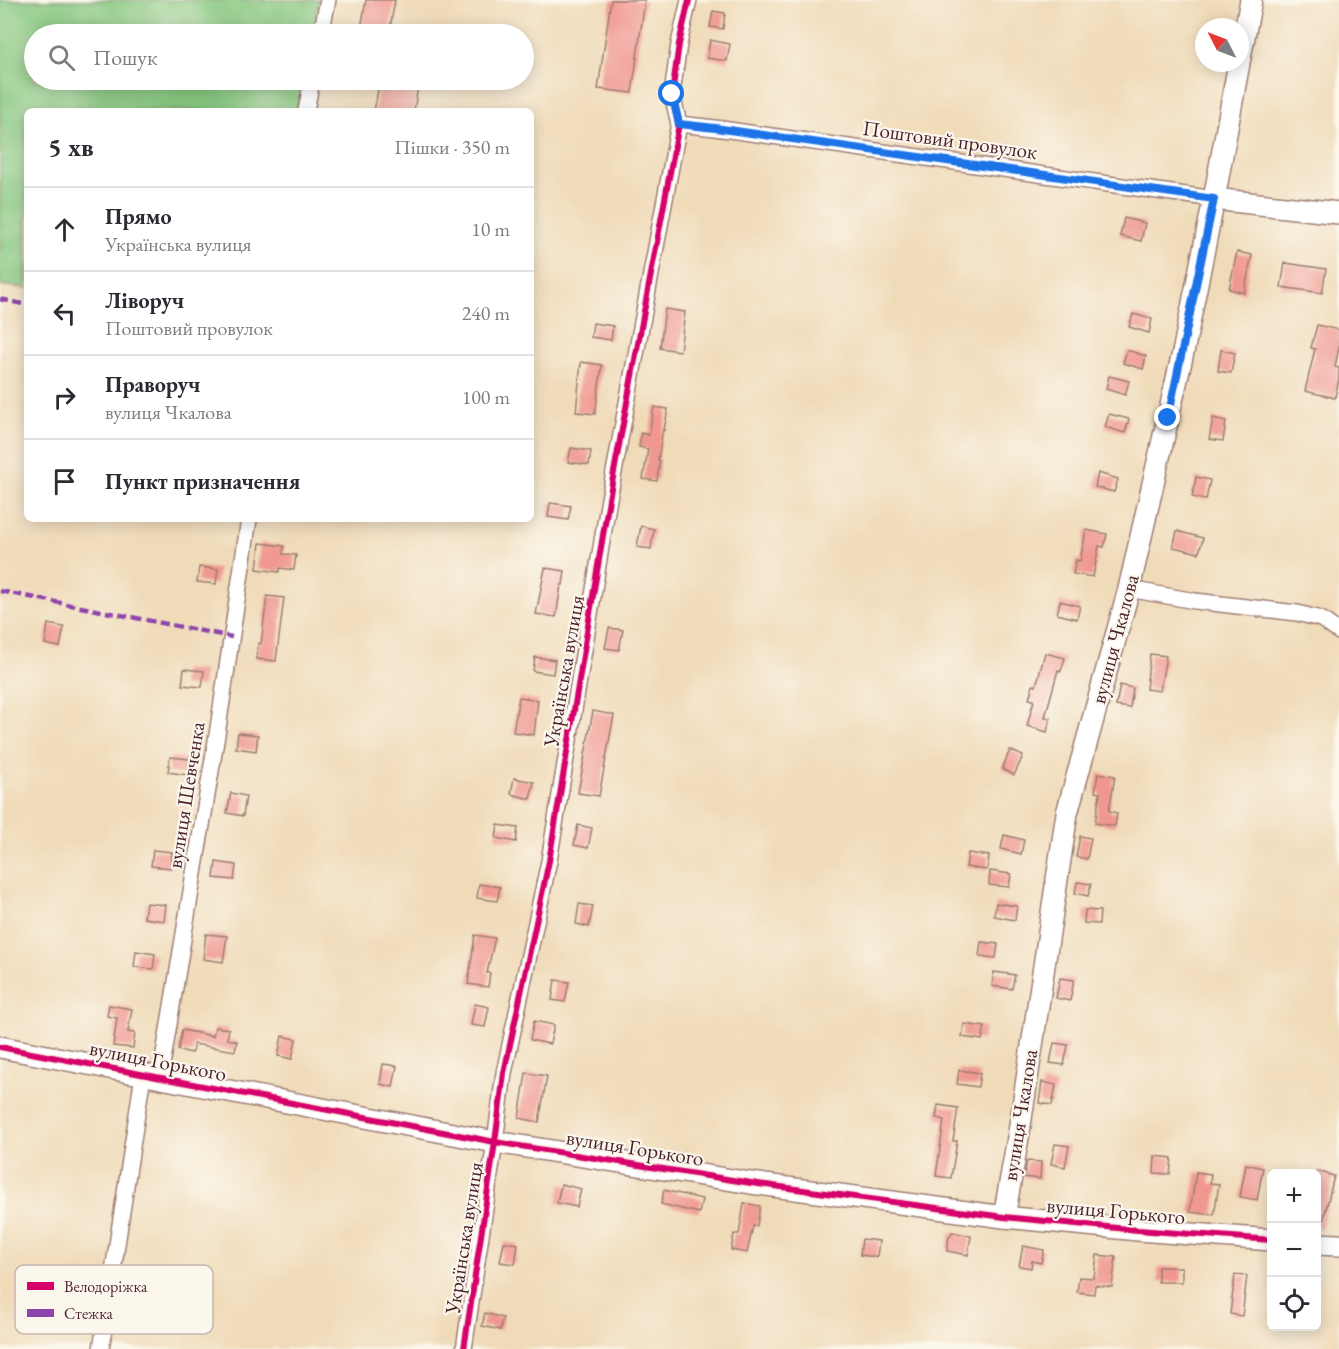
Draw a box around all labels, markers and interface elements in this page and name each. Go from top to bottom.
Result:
north arrow [1195,18,1249,72]
search box [24,24,534,90]
icon: search [45,41,78,74]
text: Пошук [93,43,157,72]
route start [658,80,684,106]
street label: Поштовий провулок [861,114,1039,165]
text: 5 хв [48,130,94,164]
text: Пішки · 350 m [394,134,510,160]
text: Прямо [105,202,172,231]
icon: ahead [48,213,81,246]
text: 10 m [471,216,510,242]
text: Українська вулиця [105,231,251,257]
text: Ліворуч [105,286,184,315]
icon: left [48,297,81,330]
text: 240 m [462,300,510,326]
text: Поштовий провулок [105,315,273,341]
text: Праворуч [105,370,201,399]
icon: right [48,381,81,414]
text: 100 m [462,384,510,410]
text: вулиця Чкалова [105,399,232,425]
route end [1154,404,1180,430]
icon: arrive [48,465,81,498]
text: Пункт призначення [105,467,300,496]
street label: вулиця Чкалова [1084,571,1145,707]
street label: Українська вулиця [537,593,590,750]
street label: вулиця Шевченка [161,719,211,870]
street label: вулиця Горького [87,1034,229,1087]
street label: вулиця Чкалова [996,1047,1043,1183]
street label: вулиця Горького [564,1123,706,1172]
street label: Українська вулиця [438,1160,489,1317]
map controls [1267,1169,1321,1331]
button: + [1267,1169,1321,1223]
street label: вулиця Горького [1046,1191,1187,1230]
button: − [1267,1223,1321,1277]
legend [15,1265,213,1334]
text: Велодоріжка [64,1276,148,1297]
button: locate [1267,1277,1321,1331]
text: Стежка [64,1303,114,1324]

